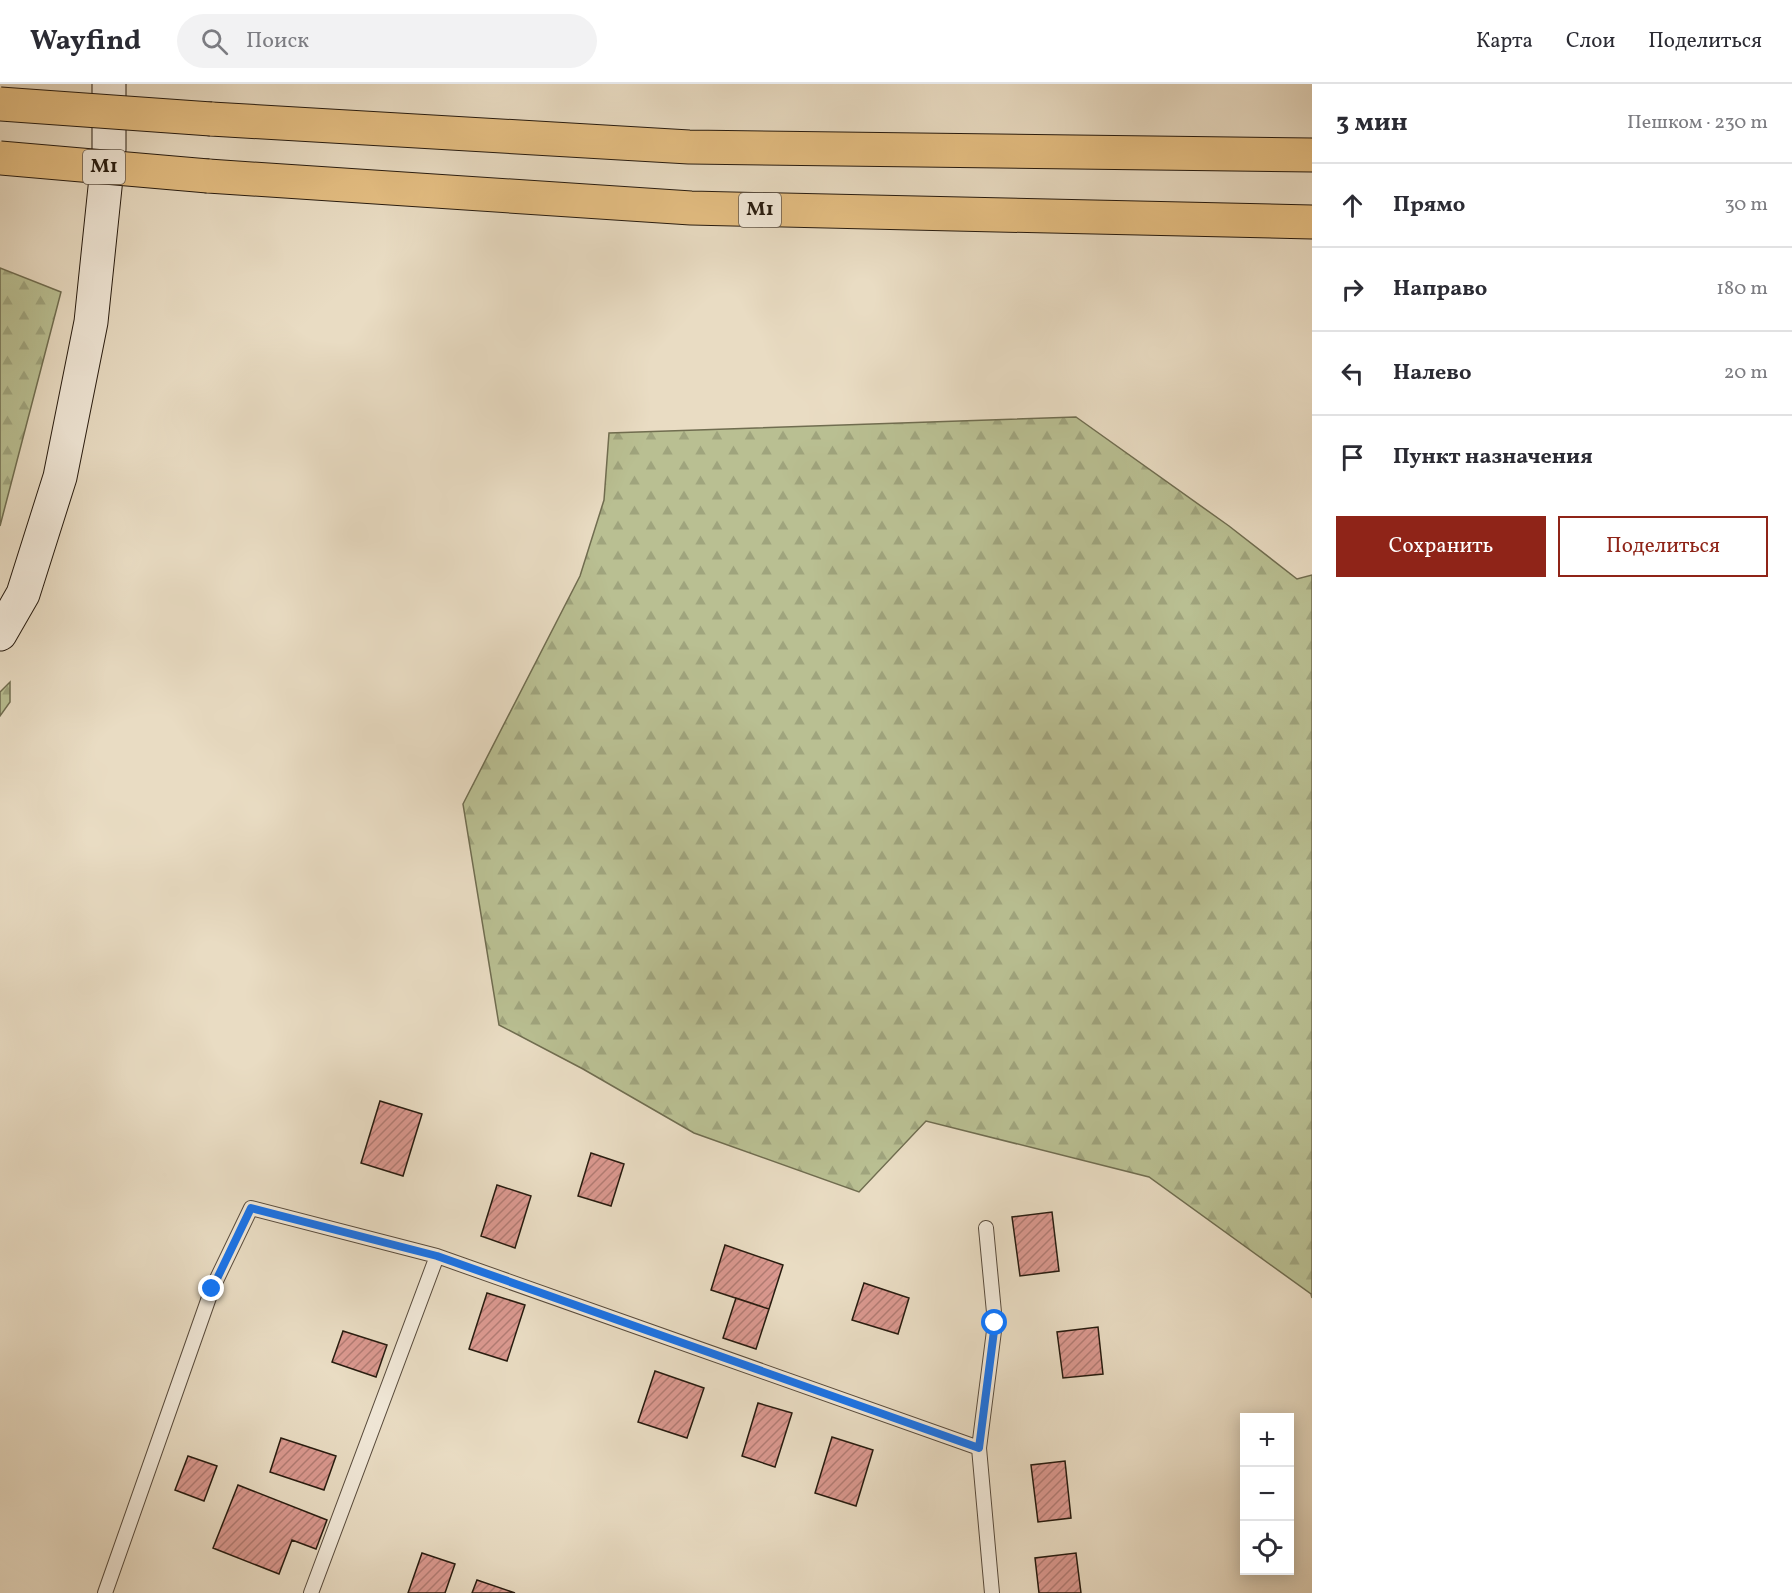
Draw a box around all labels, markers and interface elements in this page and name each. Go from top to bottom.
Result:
search box [177,14,597,68]
text: Wayfind [30,22,141,61]
icon: search [198,25,231,58]
text: Поиск [246,26,309,57]
text: Карта [1476,27,1533,56]
text: Слои [1566,27,1615,56]
text: Поделиться [1648,27,1762,56]
text: 3 мин [1336,105,1408,141]
text: Пешком · 230 m [1627,109,1768,137]
road number: М1 [83,150,125,184]
icon: ahead [1336,189,1369,222]
text: Прямо [1393,190,1465,221]
text: 30 m [1724,191,1768,219]
road number: М1 [739,193,781,227]
icon: right [1336,273,1369,306]
text: Направо [1393,274,1487,305]
text: 180 m [1716,275,1768,303]
icon: left [1336,357,1369,390]
text: Налево [1393,358,1472,389]
text: 20 m [1724,359,1768,387]
icon: arrive [1336,441,1369,474]
text: Пункт назначения [1393,442,1593,473]
button: Сохранить [1336,516,1546,577]
button: Поделиться [1558,516,1768,577]
route end [198,1275,224,1301]
route start [981,1309,1007,1335]
map controls [1240,1413,1294,1575]
button: + [1240,1413,1294,1467]
button: − [1240,1467,1294,1521]
button: locate [1240,1521,1294,1575]

